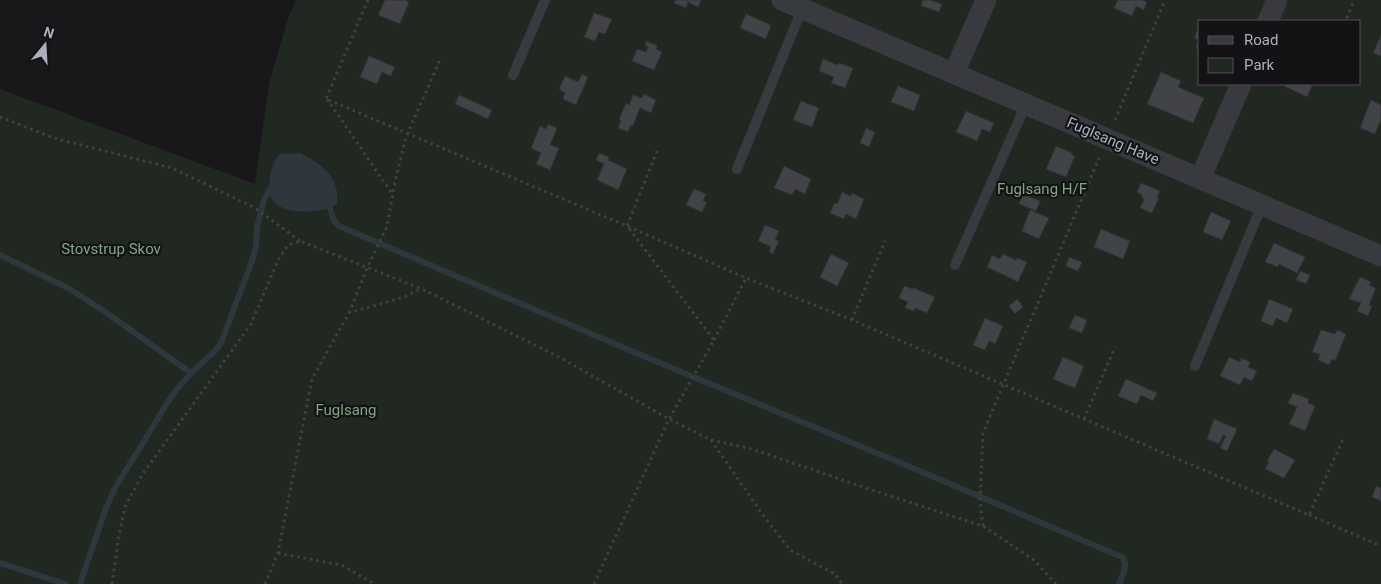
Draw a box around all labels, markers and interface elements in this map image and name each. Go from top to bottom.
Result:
north arrow [20,20,70,70]
legend [1198,20,1361,85]
text: N [42,23,56,42]
text: Road [1244,31,1278,49]
text: Park [1244,56,1275,74]
street label: Fuglsang Have [1064,113,1162,169]
park label: Fuglsang H/F [997,180,1087,198]
park label: Stovstrup Skov [61,240,161,258]
park label: Fuglsang [315,401,377,419]

